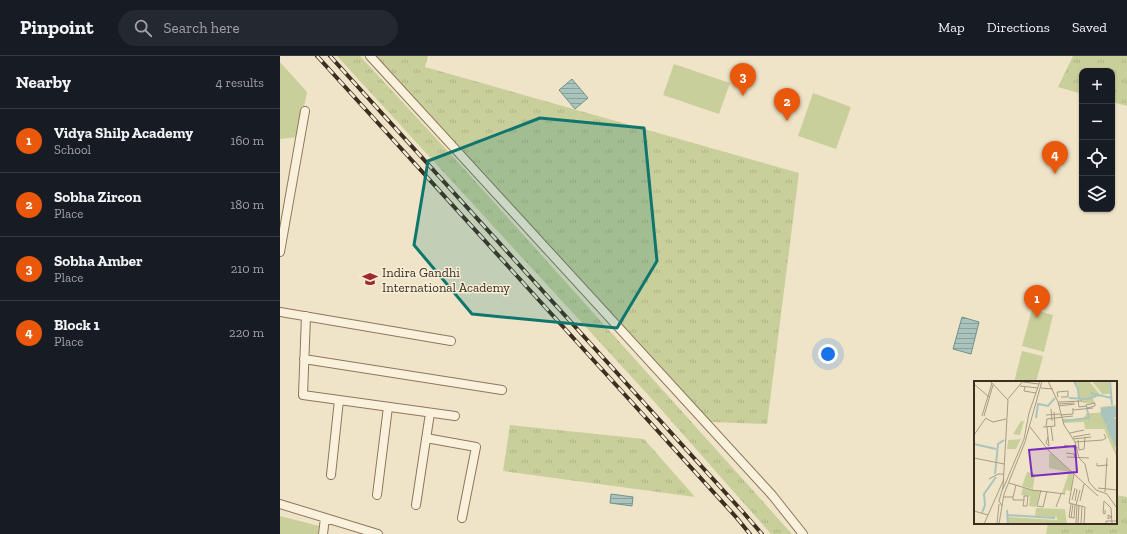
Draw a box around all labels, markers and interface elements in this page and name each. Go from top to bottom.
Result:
search box [118,10,398,46]
text: Pinpoint [20,16,94,39]
icon: search [132,17,154,39]
text: Search here [164,19,240,37]
text: Map [938,19,965,36]
text: Directions [987,19,1050,36]
text: Saved [1072,19,1107,36]
pin: 3 [730,63,756,96]
map controls [1079,68,1115,212]
button: + [1079,68,1115,104]
text: Nearby [16,72,71,92]
text: 4 results [216,75,264,90]
pin: 2 [774,88,800,121]
button: − [1079,104,1115,140]
text: Vidya Shilp Academy [54,124,193,142]
text: 1 [26,133,32,148]
text: 160 m [230,133,264,148]
button: locate [1079,140,1115,176]
pin: 4 [1042,141,1068,174]
text: School [54,142,91,157]
button: layers [1079,176,1115,212]
text: Sobha Zircon [54,188,141,206]
text: 2 [26,197,32,212]
text: 180 m [230,197,264,212]
text: Place [54,206,83,221]
text: Sobha Amber [54,252,143,270]
text: 3 [26,261,32,276]
text: 210 m [231,261,264,276]
place label: Indira Gandhi International Academy [382,265,510,295]
text: Place [54,270,83,285]
school or university icon: Indira Gandhi International Academy [361,270,379,288]
pin: 1 [1024,285,1050,318]
text: Block 1 [54,316,100,334]
text: 4 [25,325,33,340]
text: 220 m [229,325,264,340]
text: Place [54,334,83,349]
your location [818,344,838,364]
inset map [974,381,1117,524]

